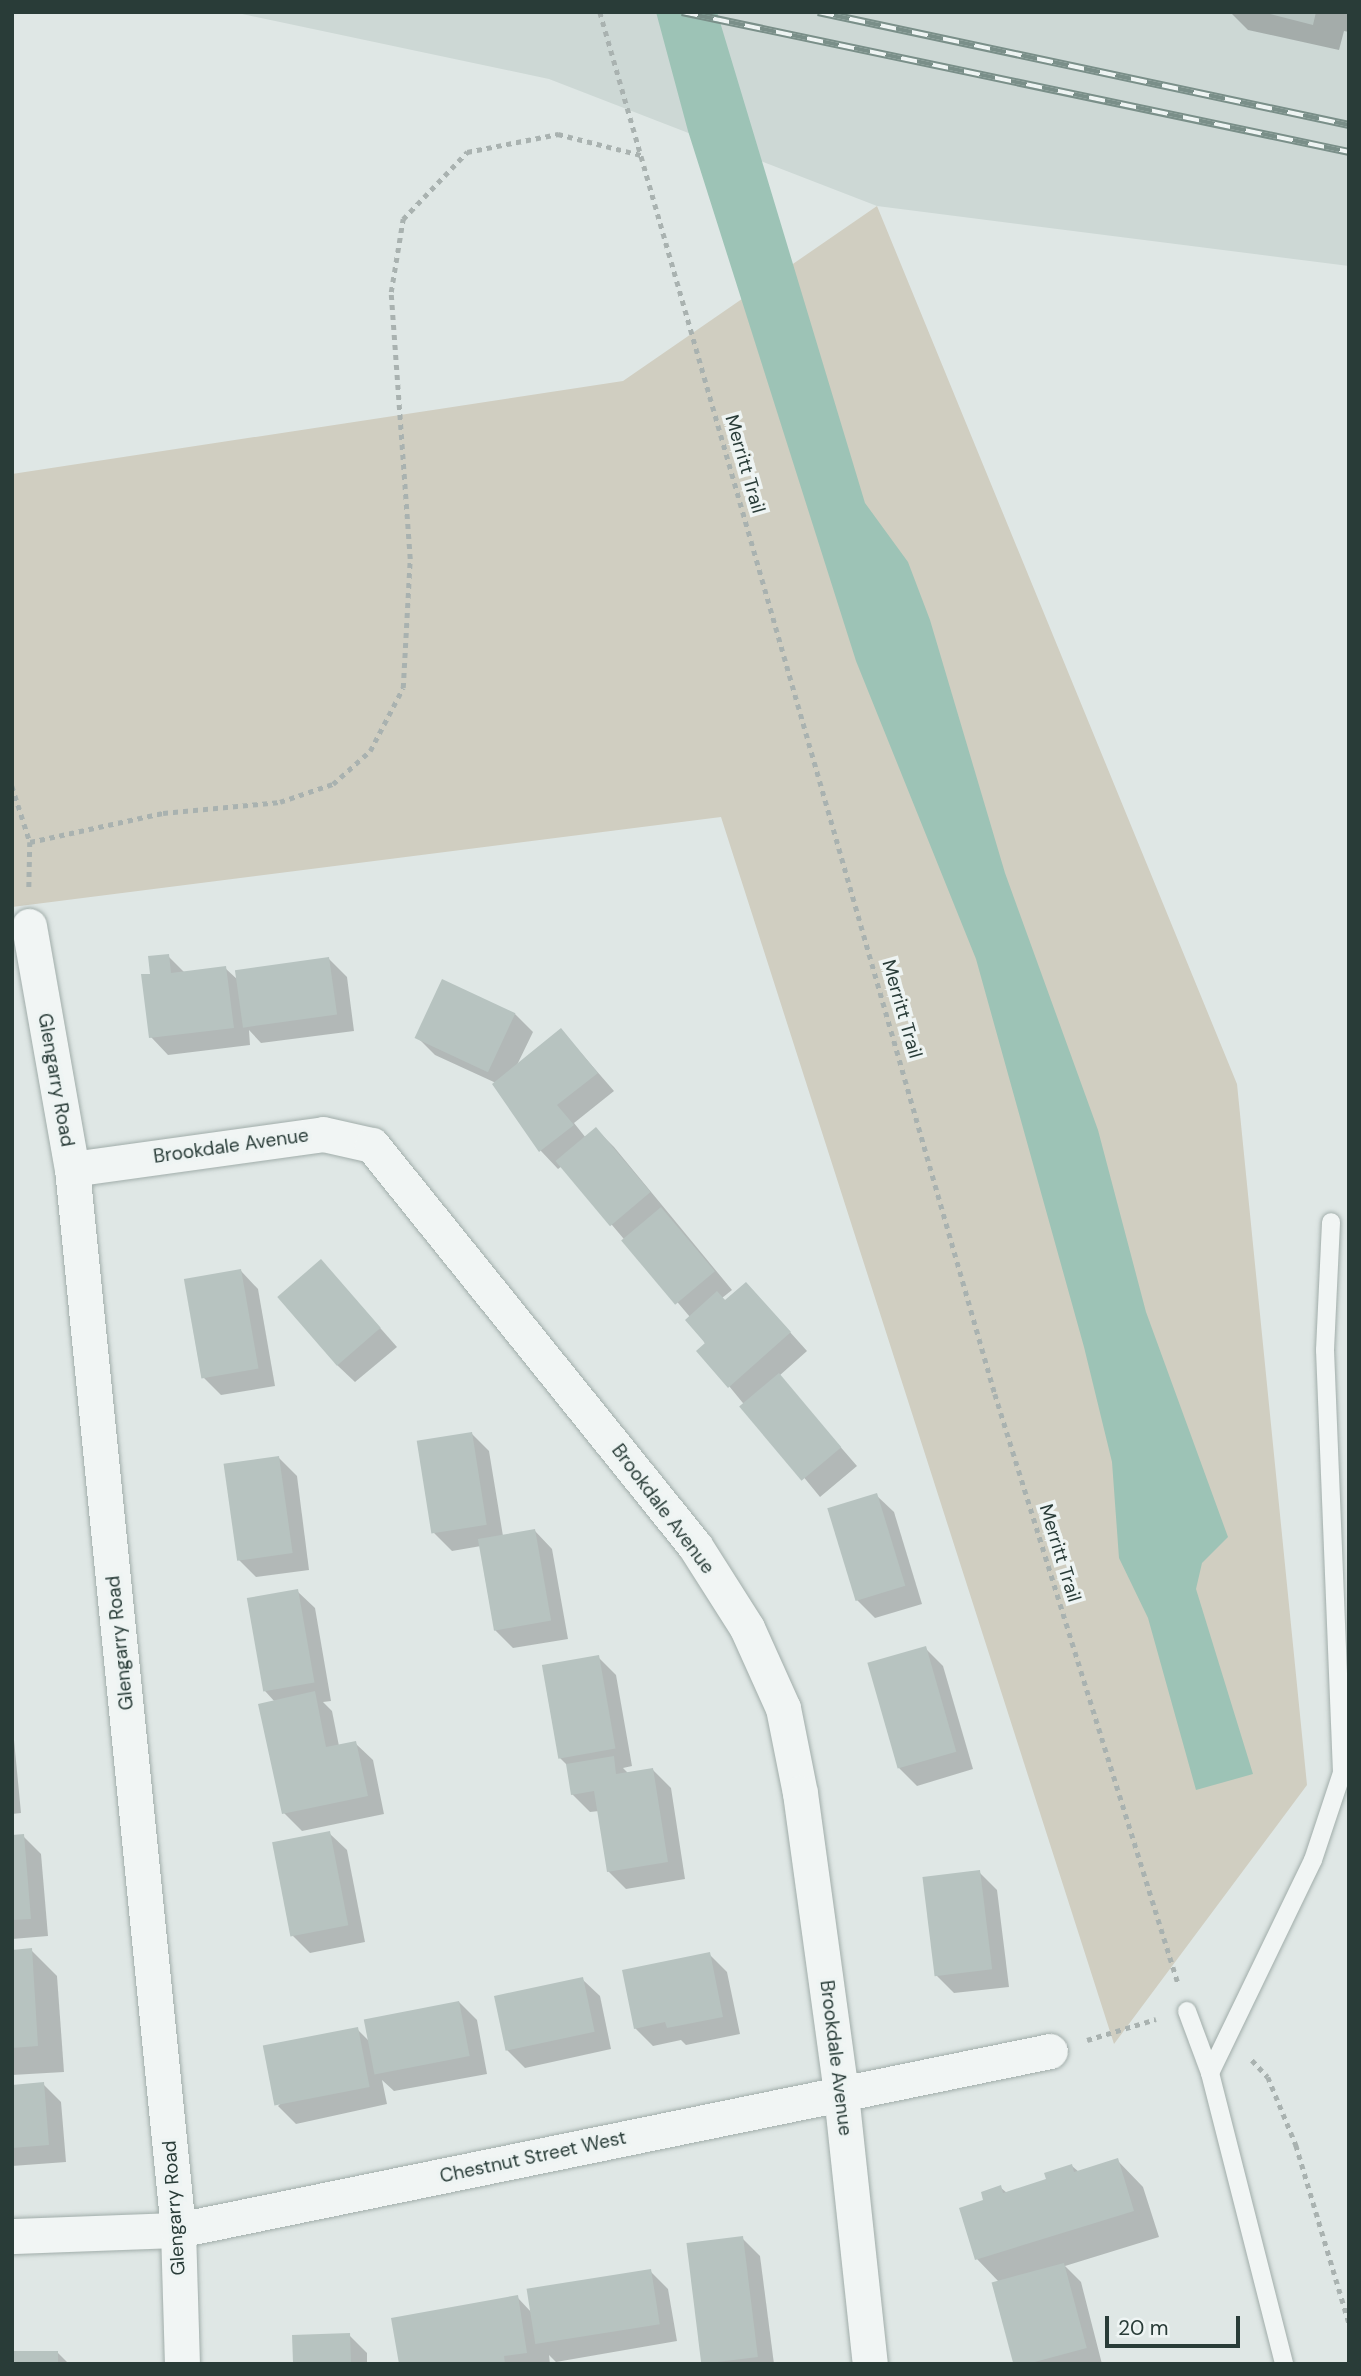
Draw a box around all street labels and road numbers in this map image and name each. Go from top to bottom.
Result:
street label: Merritt Trail [720,412,770,516]
street label: Merritt Trail [877,957,927,1061]
street label: Glengarry Road [33,1011,79,1149]
street label: Brookdale Avenue [152,1124,310,1168]
street label: Brookdale Avenue [607,1440,719,1578]
street label: Merritt Trail [1034,1501,1086,1605]
street label: Glengarry Road [102,1575,138,1711]
street label: Brookdale Avenue [815,1979,857,2137]
street label: Chestnut Street West [438,2126,628,2188]
street label: Glengarry Road [158,2140,190,2276]

